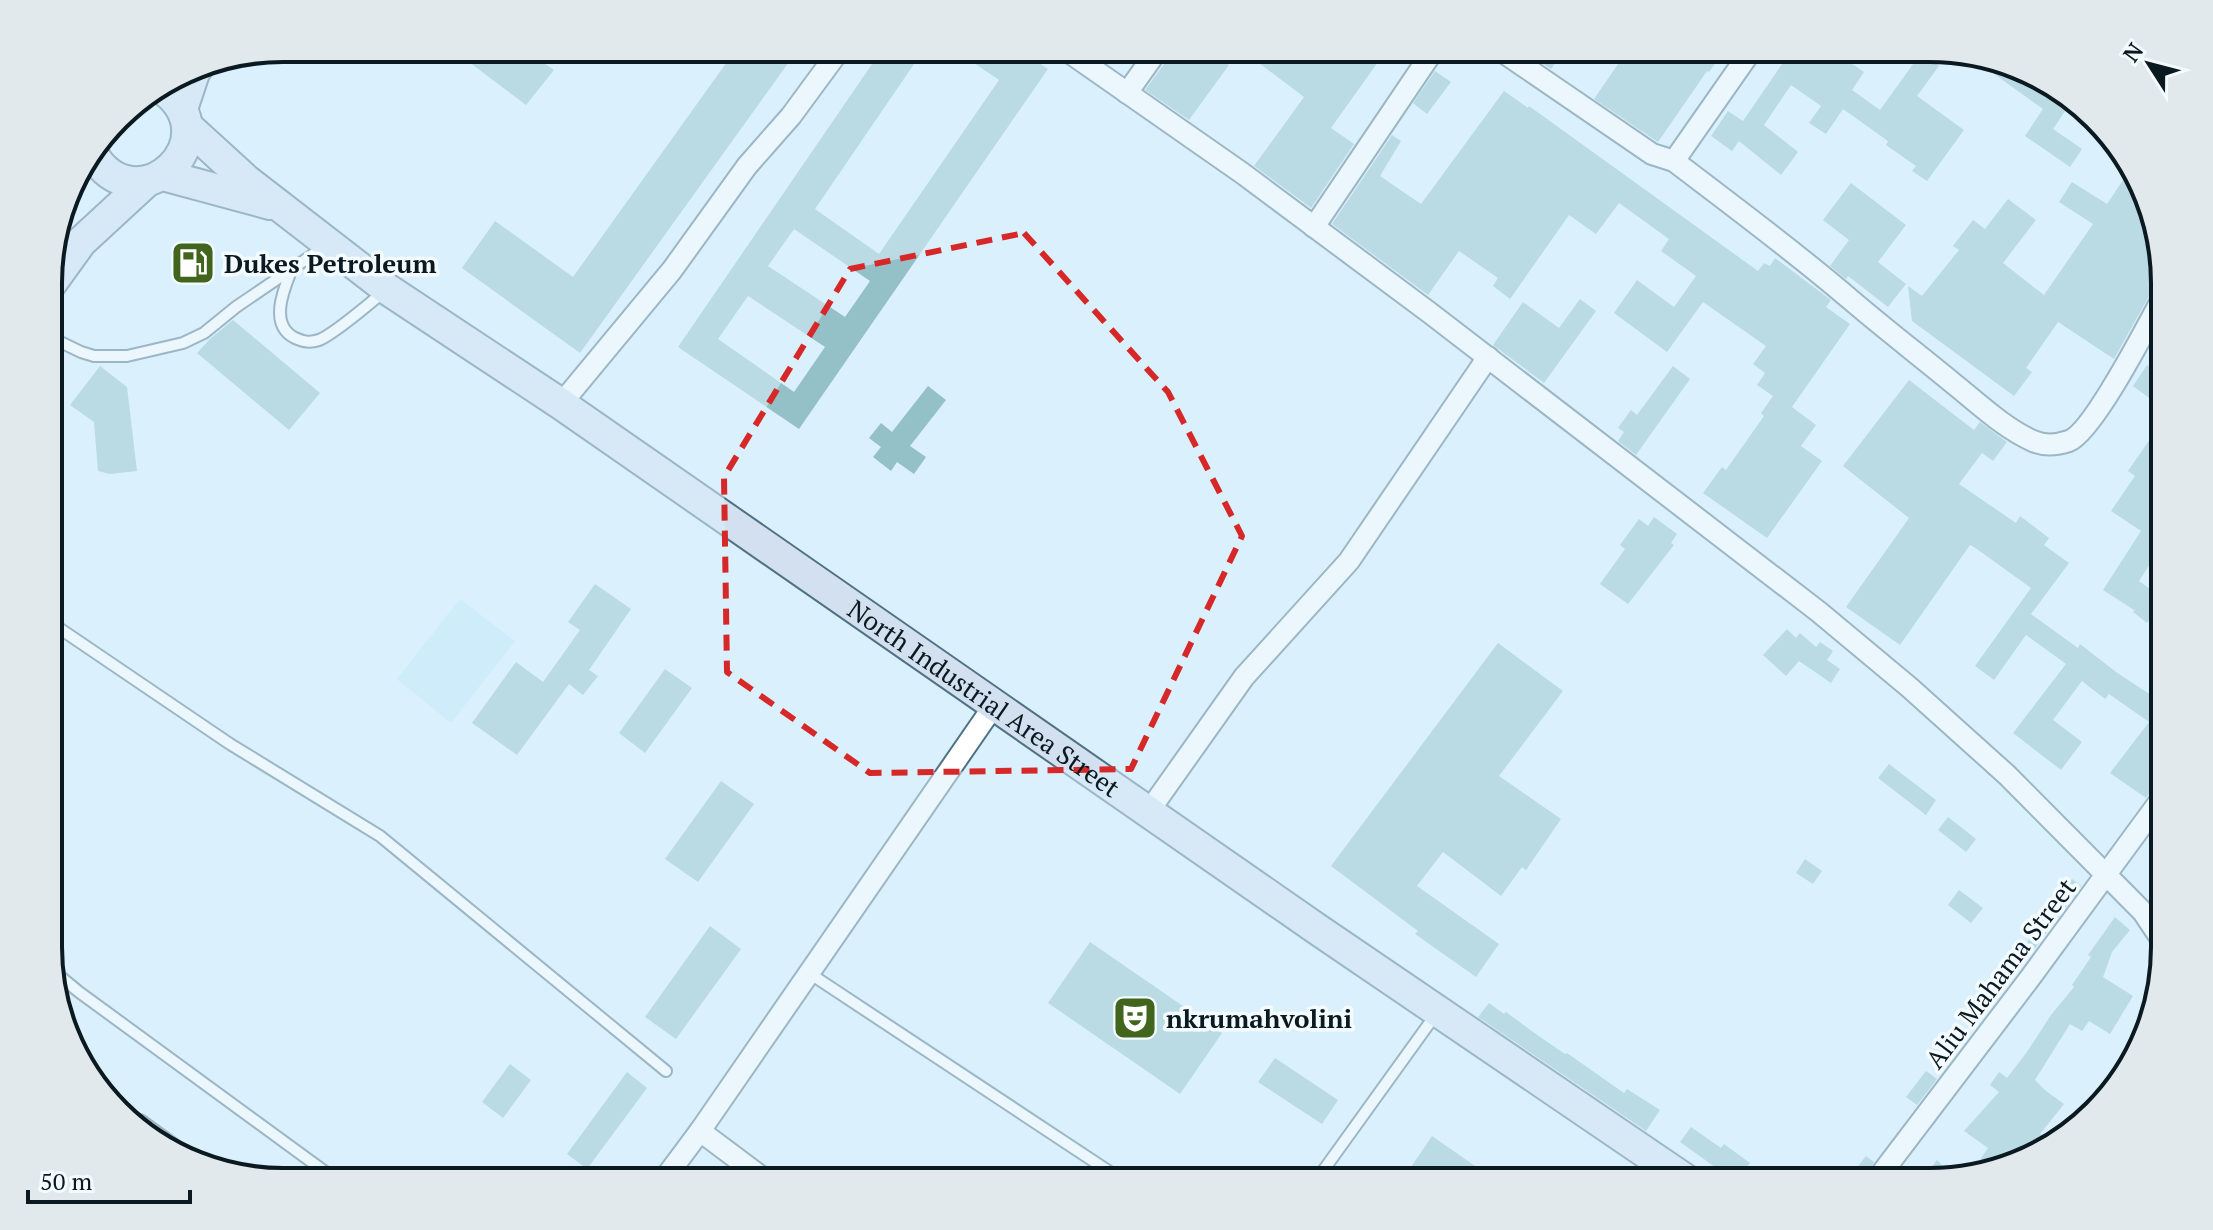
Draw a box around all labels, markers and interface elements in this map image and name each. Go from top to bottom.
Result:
north arrow [2109,24,2189,104]
text: N [2116,36,2149,67]
fuel station icon: Dukes Petroleum [169,239,217,287]
place label: Dukes Petroleum [224,246,436,280]
street label: North Industrial Area Street [841,592,1127,804]
street label: Aliu Mahama Street [1917,871,2083,1075]
theatre icon: nkrumahvolini [1111,994,1159,1042]
place label: nkrumahvolini [1166,1001,1352,1035]
scale bar [28,1154,190,1204]
text: 50 m [40,1165,92,1197]

